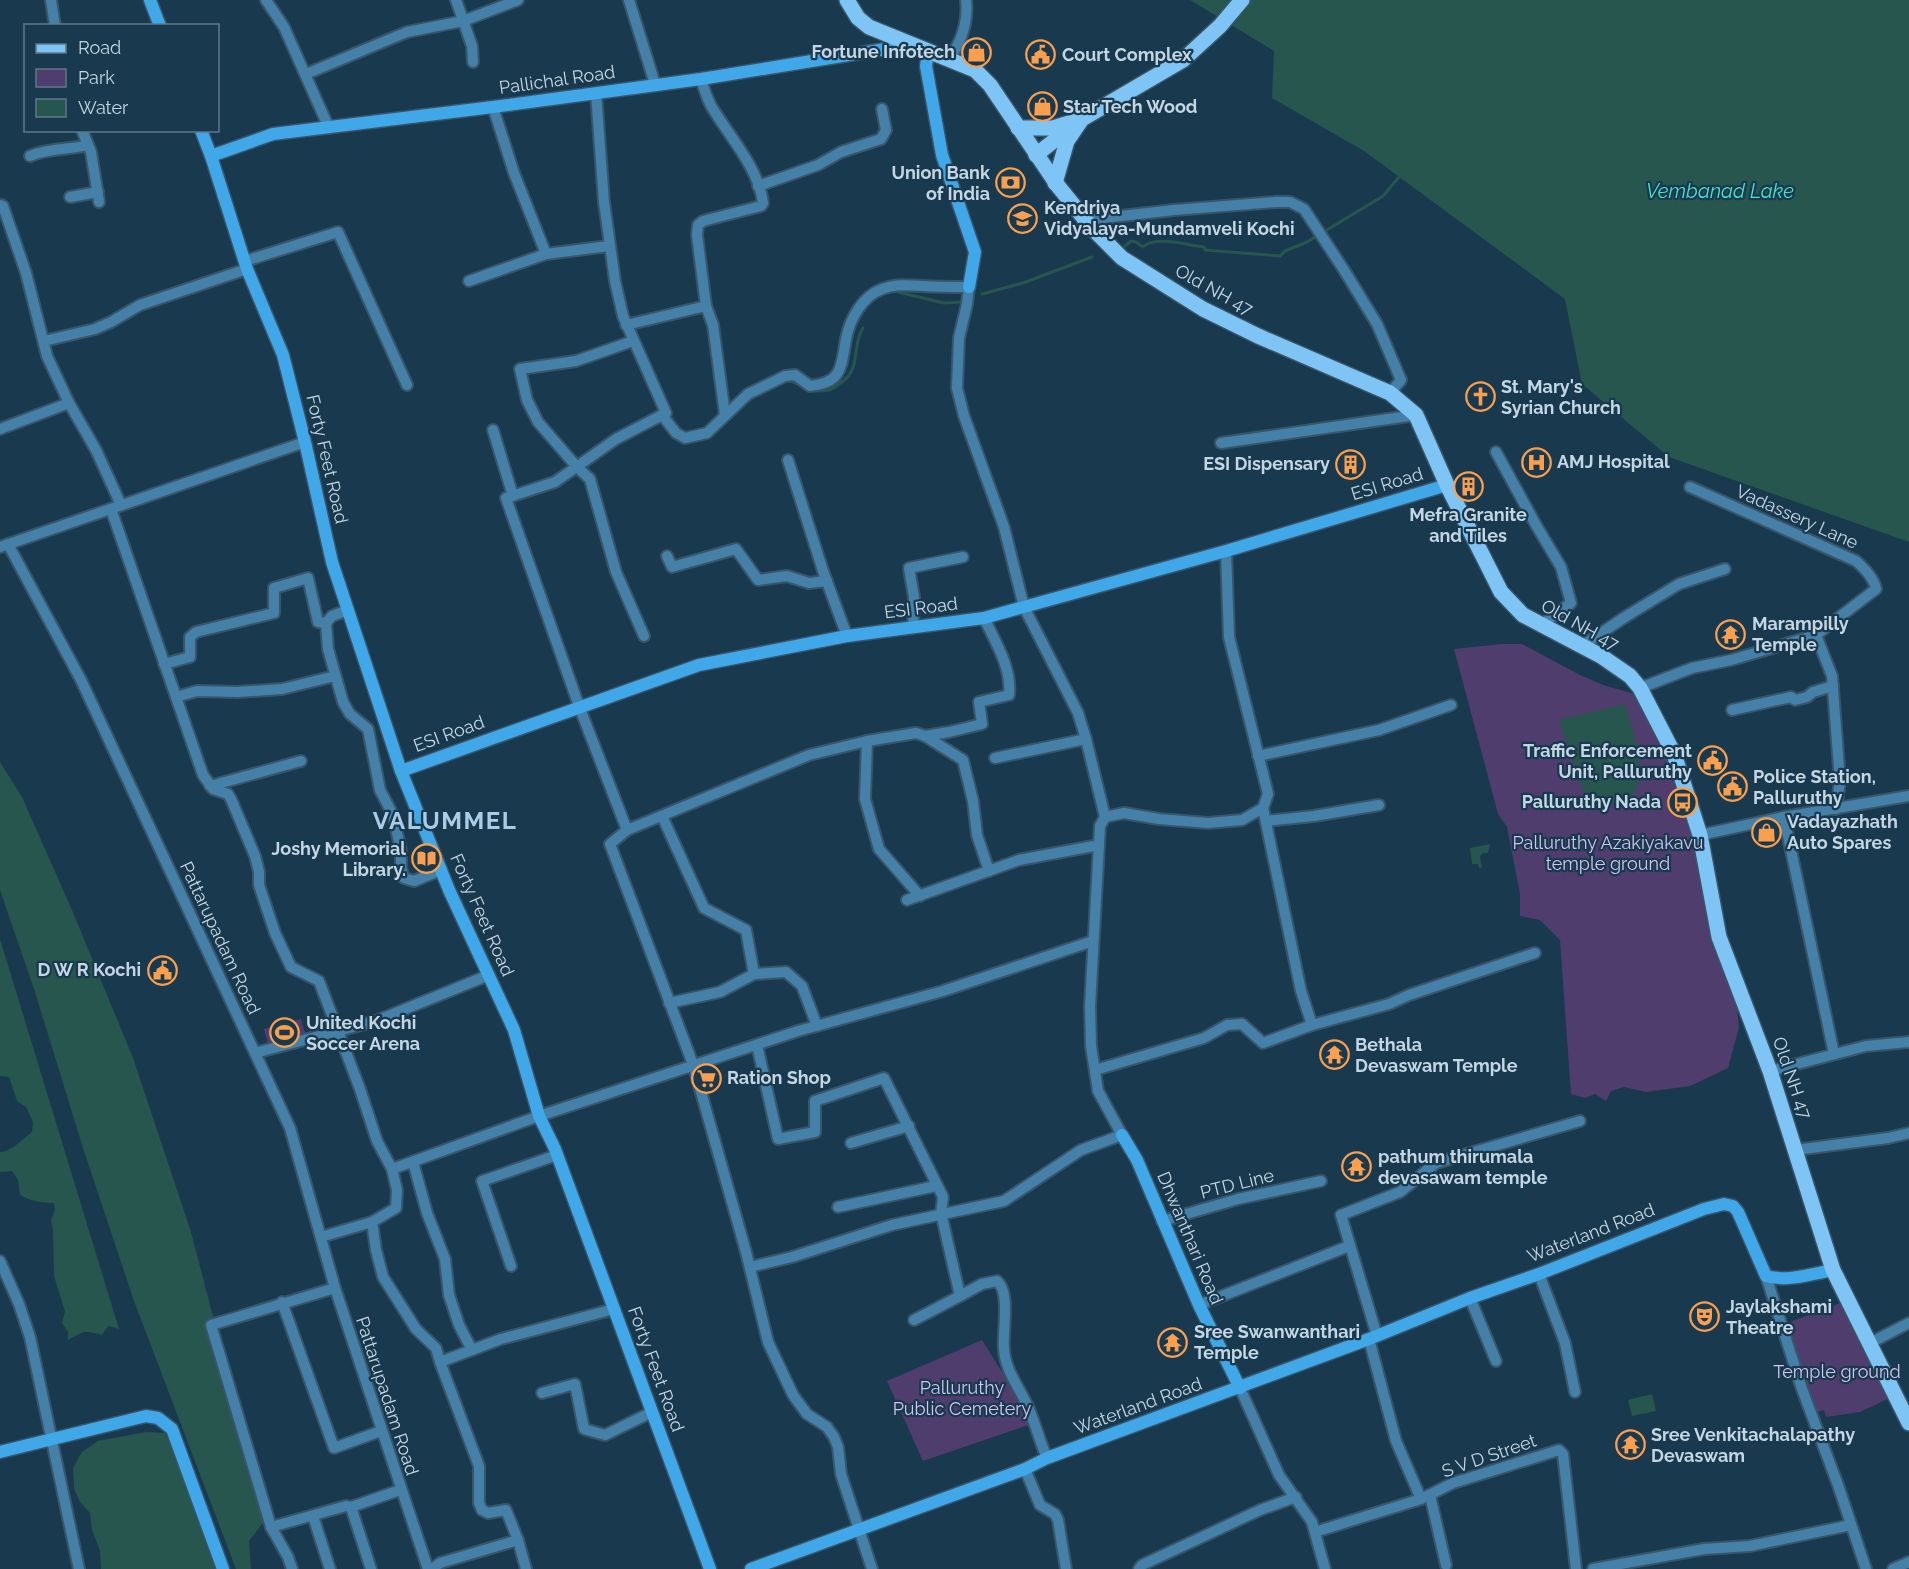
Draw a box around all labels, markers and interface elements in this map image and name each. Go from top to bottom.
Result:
legend [24,24,219,132]
shop icon: Fortune Infotech [960,36,992,68]
text: Road [78,37,121,58]
public building icon: Court Complex [1025,39,1057,71]
place label: Fortune Infotech [811,41,955,62]
place label: Court Complex [1062,44,1192,65]
street label: Pallichal Road [498,61,616,98]
text: Park [78,67,115,88]
shop icon: Star Tech Wood [1026,91,1058,123]
place label: Star Tech Wood [1063,96,1197,117]
text: Water [78,97,129,118]
place label: Union Bank of India [892,162,991,204]
bank icon: Union Bank of India [995,167,1027,199]
water label: Vembanad Lake [1646,179,1794,203]
place label: Kendriya Vidyalaya-Mundamveli Kochi [1044,197,1295,239]
school or university icon: Kendriya Vidyalaya-Mundamveli Kochi [1007,202,1039,234]
street label: Old NH 47 [1172,260,1257,320]
place label: St. Mary's Syrian Church [1501,376,1621,418]
church icon: St. Mary's Syrian Church [1464,381,1496,413]
street label: Forty Feet Road [302,392,353,525]
hospital icon: AMJ Hospital [1520,446,1552,478]
building icon: ESI Dispensary [1335,448,1367,480]
place label: AMJ Hospital [1557,451,1670,472]
place label: ESI Dispensary [1203,453,1330,474]
street label: ESI Road [1348,463,1425,504]
building icon: Mefra Granite and Tiles [1452,470,1484,502]
street label: Vadassery Lane [1733,480,1862,553]
place label: Mefra Granite and Tiles [1409,504,1527,546]
street label: ESI Road [883,593,959,622]
street label: Old NH 47 [1538,595,1623,655]
place label: Marampilly Temple [1752,613,1849,655]
temple icon: Marampilly Temple [1715,618,1747,650]
street label: ESI Road [410,711,487,756]
place label: Traffic Enforcement Unit, Palluruthy [1523,740,1692,782]
public building icon: Traffic Enforcement Unit, Palluruthy [1697,745,1729,777]
place label: Police Station, Palluruthy [1753,766,1876,808]
public building icon: Police Station, Palluruthy [1716,771,1748,803]
bus stop icon: Palluruthy Nada [1666,786,1698,818]
place label: Palluruthy Nada [1522,791,1661,812]
district label: VALUMMEL [373,806,517,835]
place label: Vadayazhath Auto Spares [1787,811,1898,853]
shop icon: Vadayazhath Auto Spares [1750,816,1782,848]
park label: Palluruthy Azakiyakavu temple ground [1513,832,1703,874]
place label: Joshy Memorial Library. [272,838,406,880]
library icon: Joshy Memorial Library. [411,843,443,875]
street label: Forty Feet Road [446,850,519,979]
street label: Pattarupadam Road [176,858,265,1017]
public building icon: D W R Kochi [146,954,178,986]
place label: D W R Kochi [38,959,141,980]
place label: United Kochi Soccer Arena [306,1012,420,1054]
sports icon: United Kochi Soccer Arena [269,1017,301,1049]
place label: Bethala Devaswam Temple [1355,1034,1518,1076]
street label: Old NH 47 [1769,1034,1816,1122]
temple icon: Bethala Devaswam Temple [1318,1039,1350,1071]
supermarket icon: Ration Shop [690,1062,722,1094]
place label: Ration Shop [727,1067,831,1088]
place label: pathum thirumala devasawam temple [1378,1146,1548,1188]
temple icon: pathum thirumala devasawam temple [1341,1151,1373,1183]
street label: PTD Line [1198,1164,1276,1203]
street label: Dhwanthari Road [1153,1168,1228,1307]
street label: Waterland Road [1524,1199,1657,1266]
place label: Jaylakshami Theatre [1726,1296,1832,1338]
theatre icon: Jaylakshami Theatre [1689,1301,1721,1333]
street label: Forty Feet Road [624,1303,689,1434]
street label: Pattarupadam Road [352,1314,423,1478]
place label: Sree Swanwanthari Temple [1194,1321,1360,1363]
temple icon: Sree Swanwanthari Temple [1157,1326,1189,1358]
park label: Temple ground [1773,1361,1901,1382]
street label: Waterland Road [1071,1373,1205,1438]
park label: Palluruthy Public Cemetery [893,1377,1032,1419]
place label: Sree Venkitachalapathy Devaswam [1651,1424,1855,1466]
temple icon: Sree Venkitachalapathy Devaswam [1614,1429,1646,1461]
street label: S V D Street [1439,1430,1539,1481]

